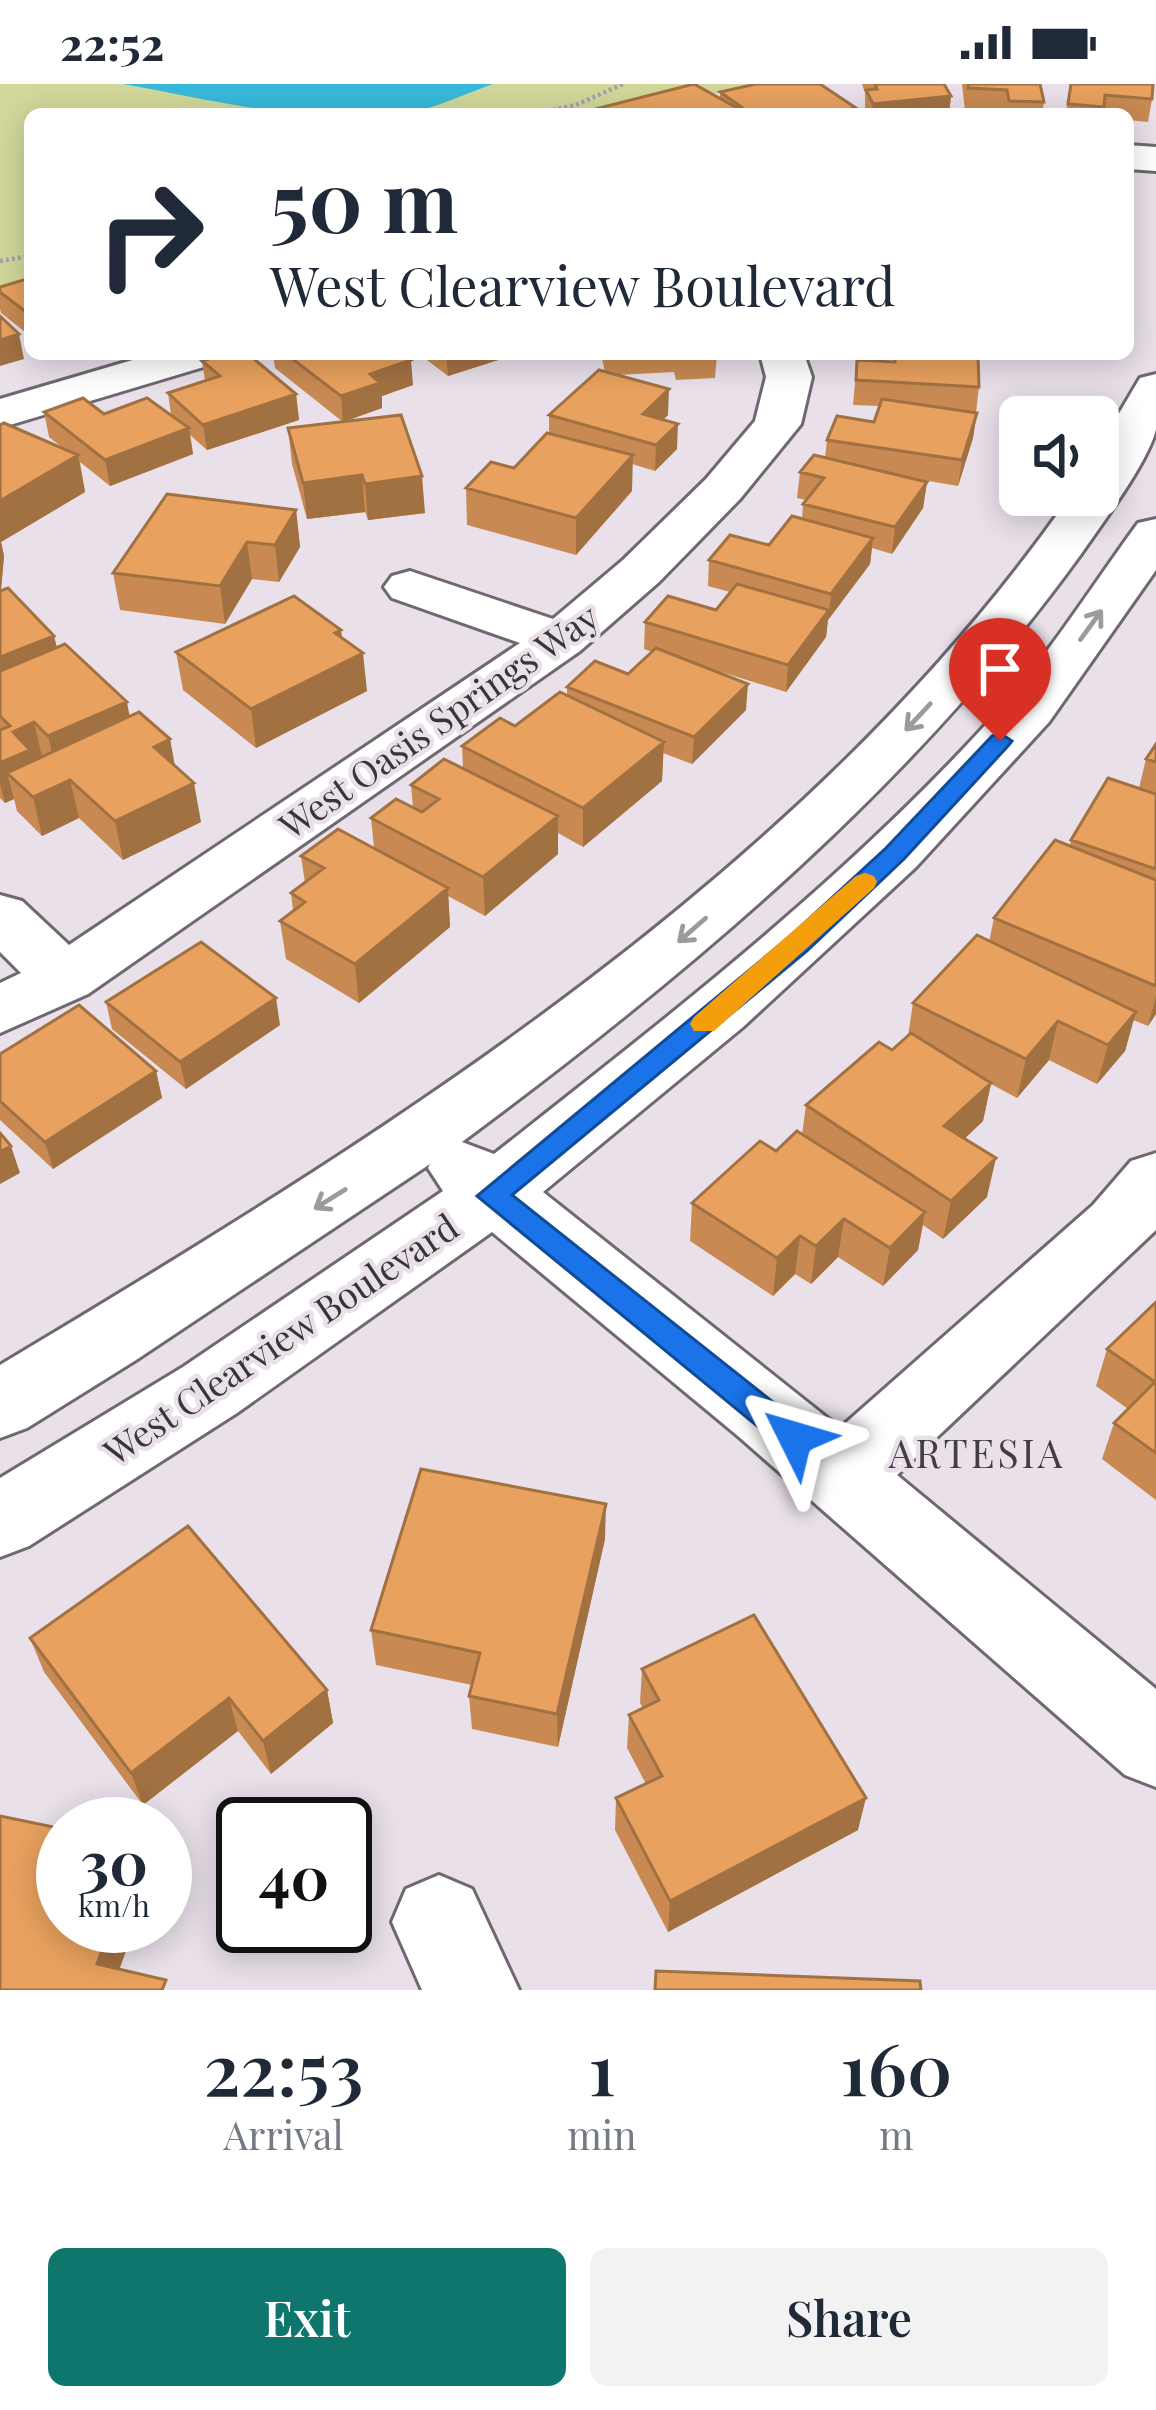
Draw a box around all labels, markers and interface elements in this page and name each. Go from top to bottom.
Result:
text: 22:52 [60,12,164,72]
text: 50 m [270,142,458,254]
icon: right [72,156,228,312]
text: West Clearview Boulevard [270,249,895,321]
map controls [999,396,1119,516]
button: sound [999,396,1119,516]
street label: West Oasis Springs Way [268,592,607,849]
one-way arrow [1078,609,1104,642]
pin [949,618,1051,741]
icon: arrive [967,636,1033,702]
one-way arrow [905,702,933,732]
one-way arrow [677,916,708,944]
one-way arrow [314,1186,348,1211]
street label: West Clearview Boulevard [93,1201,466,1475]
position arrow [732,1375,858,1501]
district label: ARTESIA [888,1426,1065,1478]
speed limit sign: 40 [216,1797,372,1953]
text: 30 [80,1820,148,1900]
text: km/h [78,1885,150,1925]
text: 22:53 [204,2018,364,2114]
text: 1 [588,2018,616,2114]
text: 160 [840,2018,952,2114]
text: Arrival [224,2108,344,2160]
text: min [567,2108,637,2160]
text: m [879,2108,914,2160]
button: Exit [48,2248,566,2386]
button: Share [590,2248,1108,2386]

